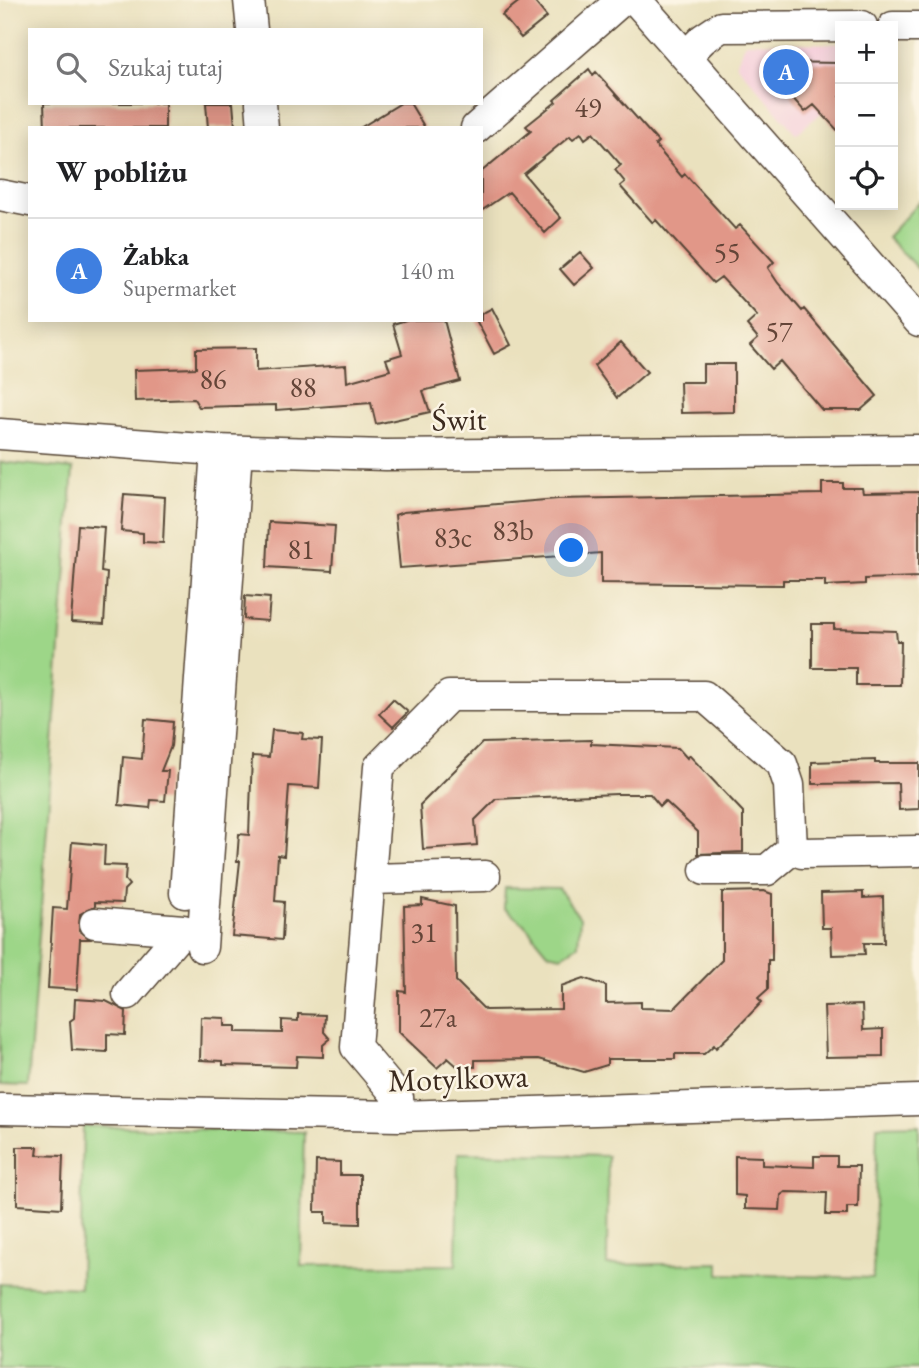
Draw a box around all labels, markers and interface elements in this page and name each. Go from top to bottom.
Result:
map controls [835,21,898,210]
button: + [835,21,898,84]
search box [28,28,483,105]
pin: A [763,46,809,98]
icon: search [52,48,90,86]
text: Szukaj tutaj [108,50,223,84]
button: − [835,84,898,147]
house number: 49 [575,89,601,125]
button: locate [835,147,898,210]
text: W pobliżu [56,152,187,191]
house number: 55 [714,234,740,270]
text: Żabka [123,239,189,273]
text: A [71,256,87,286]
text: 140 m [399,256,455,286]
text: Supermarket [123,273,236,303]
house number: 57 [766,313,793,349]
house number: 86 [200,361,226,397]
house number: 88 [290,369,316,405]
street label: Świt [431,398,487,440]
house number: 83b [492,512,534,548]
house number: 83c [434,519,472,555]
house number: 81 [288,531,314,567]
your location [554,533,588,567]
house number: 31 [411,914,437,950]
house number: 27a [419,999,458,1035]
street label: Motylkowa [387,1055,529,1101]

